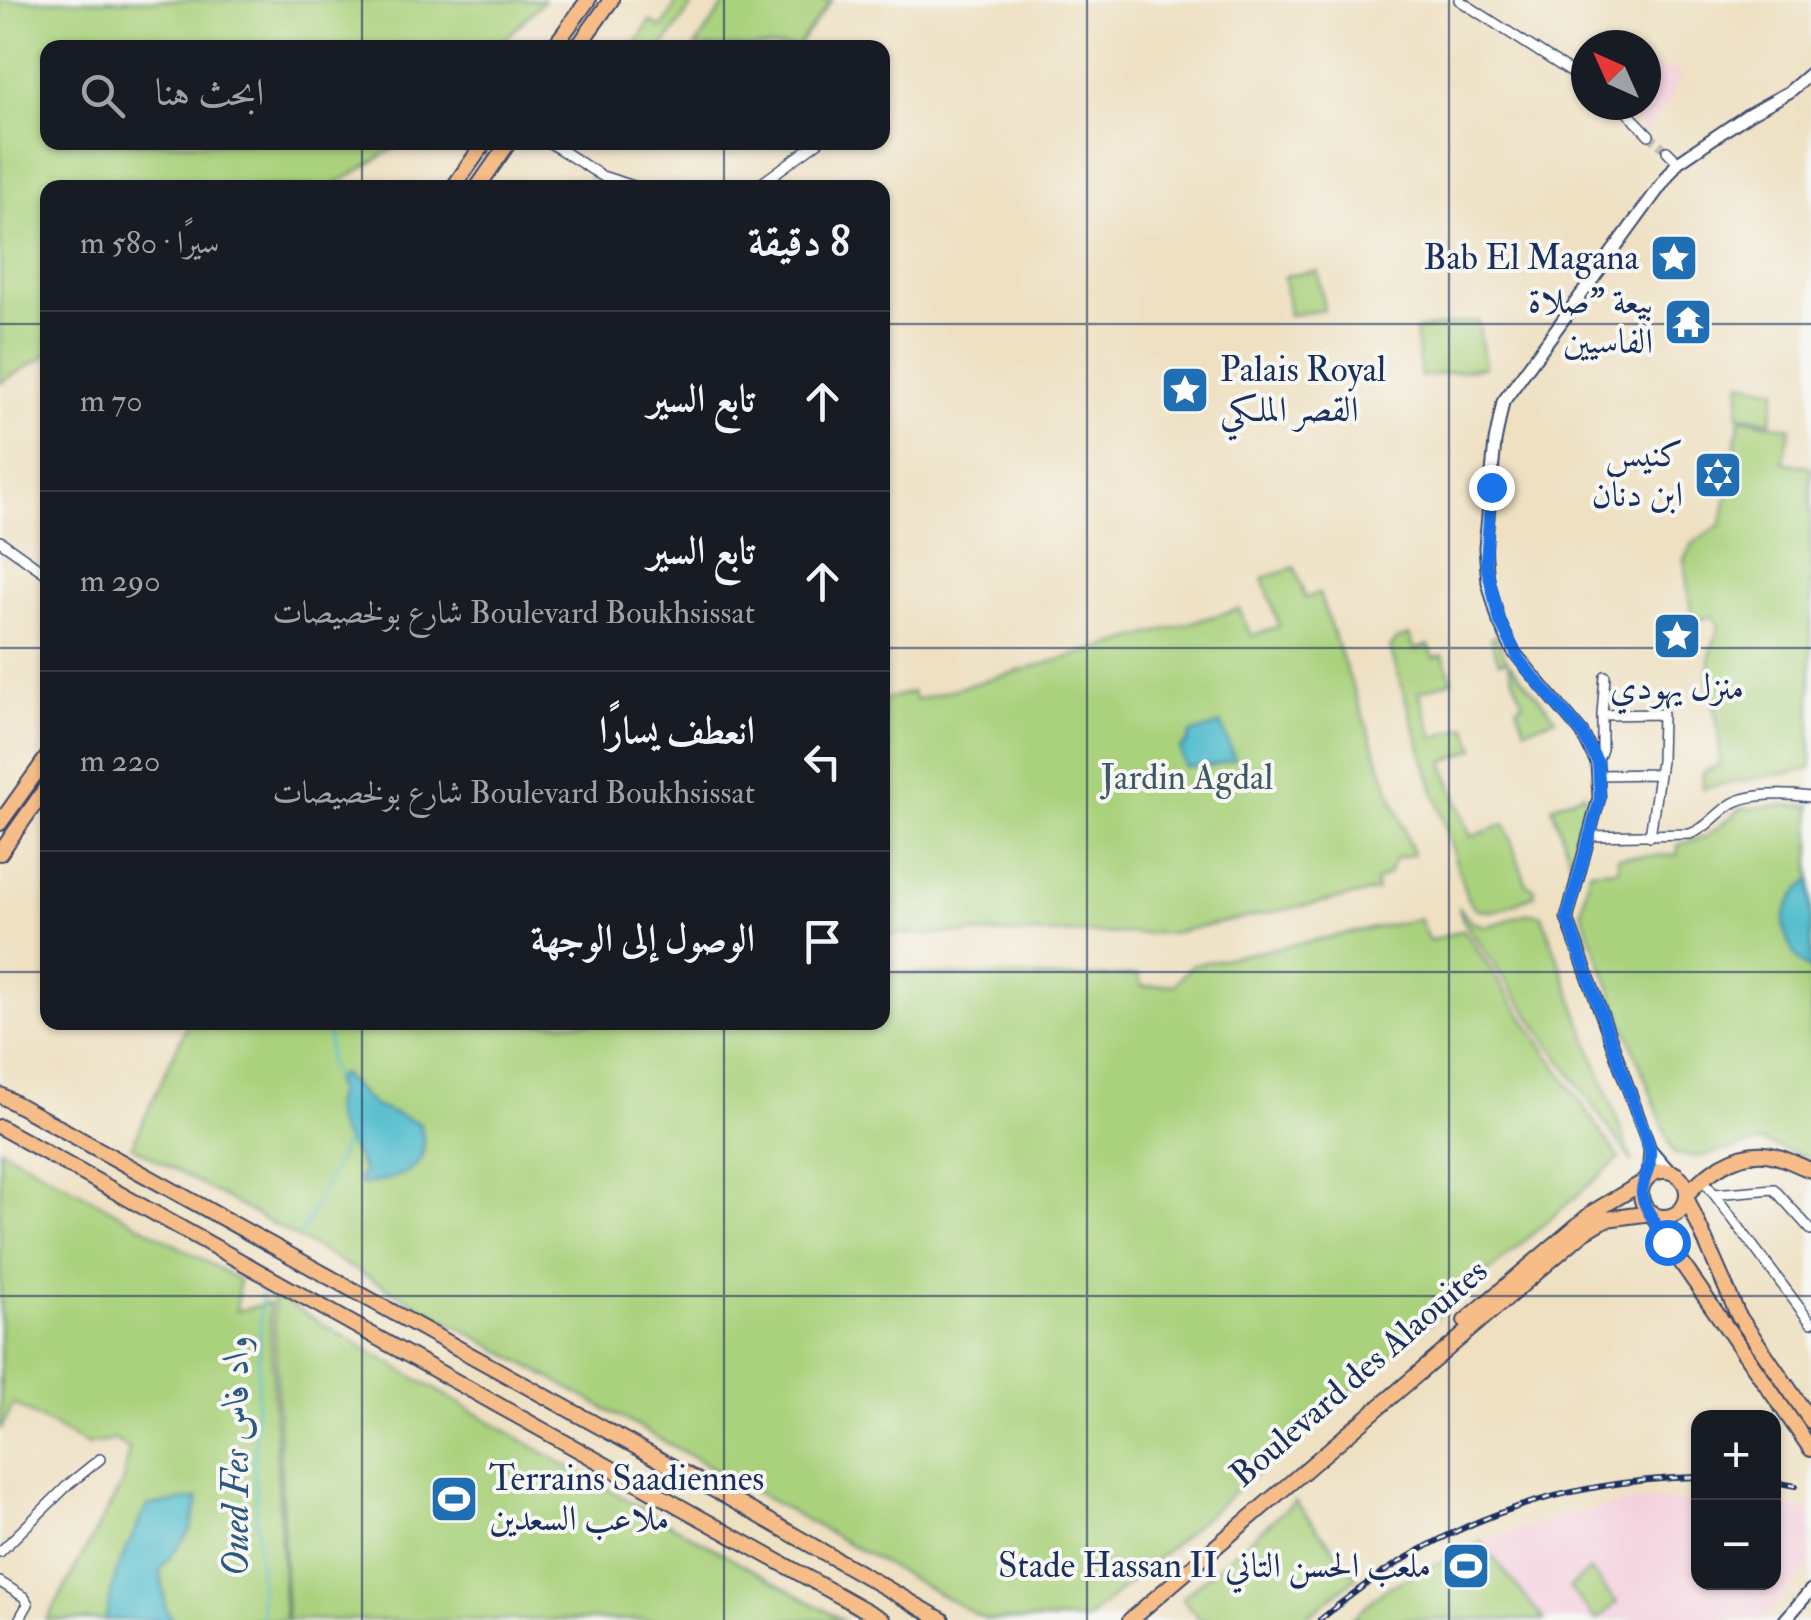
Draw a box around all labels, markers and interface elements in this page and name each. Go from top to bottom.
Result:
north arrow [1571,30,1661,120]
search box [40,40,890,150]
icon: search [75,68,130,123]
text: ابحث هنا [155,69,264,117]
text: 8 دقيقة [748,216,850,268]
text: سيرًا · 580 m [80,223,220,263]
place icon: Bab El Magana [1648,232,1700,284]
place label: Bab El Magana [1423,236,1640,280]
place label: بيعة "صلاة الفاسيين [1528,280,1653,364]
temple icon: بيعة "صلاة الفاسيين [1662,296,1714,348]
place label: Palais Royal القصر الملكي [1220,348,1386,441]
place icon: Palais Royal القصر الملكي [1159,364,1211,416]
icon: ahead [795,374,850,429]
text: تابع السير [648,375,755,423]
text: 70 m [80,381,143,421]
place label: كنيس ابن دنان [1591,433,1683,517]
synagogue icon: كنيس ابن دنان [1692,449,1744,501]
route end [1469,465,1515,511]
text: تابع السير [648,527,755,575]
icon: ahead [795,554,850,609]
text: 290 m [80,561,161,601]
text: Boulevard Boukhsissat شارع بولخصيصات [272,593,755,633]
place icon: منزل يهودي [1651,610,1703,662]
place label: منزل يهودي [1610,666,1744,715]
text: انعطف يسارًا [599,707,755,755]
icon: left [795,734,850,789]
text: 220 m [80,741,160,781]
park label: Jardin Agdal [1100,756,1273,800]
text: Boulevard Boukhsissat شارع بولخصيصات [272,773,755,813]
icon: arrive [795,914,850,969]
text: الوصول إلى الوجهة [531,915,755,963]
route start [1645,1220,1691,1266]
street label: Boulevard des Alaouites [1221,1249,1497,1497]
water label: Oued Fes واد فاس [212,1335,260,1577]
map controls [1691,1410,1781,1590]
button: + [1691,1410,1781,1500]
place label: Terrains Saadiennes ملاعب السعدين [489,1457,764,1541]
sports icon: Terrains Saadiennes ملاعب السعدين [428,1473,480,1525]
button: − [1691,1500,1781,1590]
sports icon: Stade Hassan II ملعب الحسن التاني [1440,1540,1492,1592]
place label: Stade Hassan II ملعب الحسن التاني [998,1544,1431,1594]

